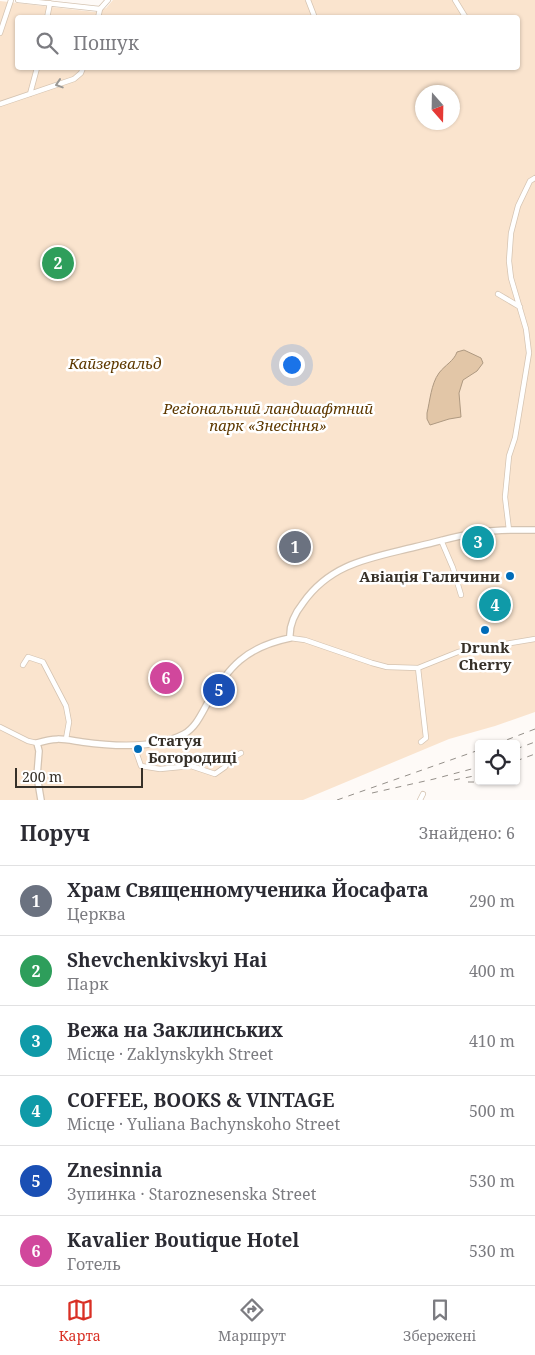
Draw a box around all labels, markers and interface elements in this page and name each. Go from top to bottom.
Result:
search box [15,15,520,70]
icon: search [33,29,61,57]
text: Пошук [73,30,139,56]
one-way arrow [56,78,64,88]
north arrow [415,85,460,130]
pin: 2 [42,244,74,282]
your location [279,352,305,378]
park label: Кайзервальд [67,353,162,373]
park label: Регіональний ландшафтний парк «Знесіння» [162,398,373,435]
pin: 3 [462,523,494,561]
pin: 1 [279,528,311,566]
place label: Авіація Галичини [359,566,500,586]
marker: Авіація Галичини [504,570,516,582]
pin: 4 [479,586,511,624]
marker: Drunk Cherry [479,624,491,636]
place label: Drunk Cherry [459,637,512,674]
pin: 6 [150,659,182,697]
pin: 5 [203,671,235,709]
place label: Статуя Богородиці [148,730,238,767]
map controls [475,740,520,785]
button: locate [475,740,520,785]
marker: Статуя Богородиці [132,743,144,755]
scale bar [15,765,142,788]
text: 200 m [22,767,62,786]
text: Поруч [20,819,90,847]
text: Знайдено: 6 [419,822,515,844]
text: Храм Священномученика Йосафата [67,877,429,903]
text: 1 [31,890,41,912]
text: 290 m [469,890,515,912]
text: Церква [67,903,126,925]
text: Shevchenkivskyi Hai [67,947,267,973]
text: 2 [31,960,41,982]
text: 400 m [469,960,515,982]
text: Парк [67,973,108,995]
text: Вежа на Заклинських [67,1017,283,1043]
text: 3 [31,1030,41,1052]
text: 410 m [469,1030,515,1052]
text: Місце · Zaklynskykh Street [67,1043,273,1065]
text: COFFEE, BOOKS & VINTAGE [67,1087,334,1113]
text: 4 [31,1100,41,1122]
text: 500 m [469,1100,515,1122]
text: Місце · Yuliana Bachynskoho Street [67,1113,340,1135]
text: Znesinnia [67,1157,162,1183]
text: 5 [31,1170,41,1192]
text: 530 m [469,1170,515,1192]
text: Зупинка · Staroznesenska Street [67,1183,316,1205]
text: Kavalier Boutique Hotel [67,1227,299,1253]
text: 6 [31,1240,41,1262]
text: 530 m [469,1240,515,1262]
text: Готель [67,1253,121,1275]
tab: Карта [59,1296,101,1345]
tab: Маршрут [218,1296,286,1345]
tab: Збережені [403,1296,476,1345]

